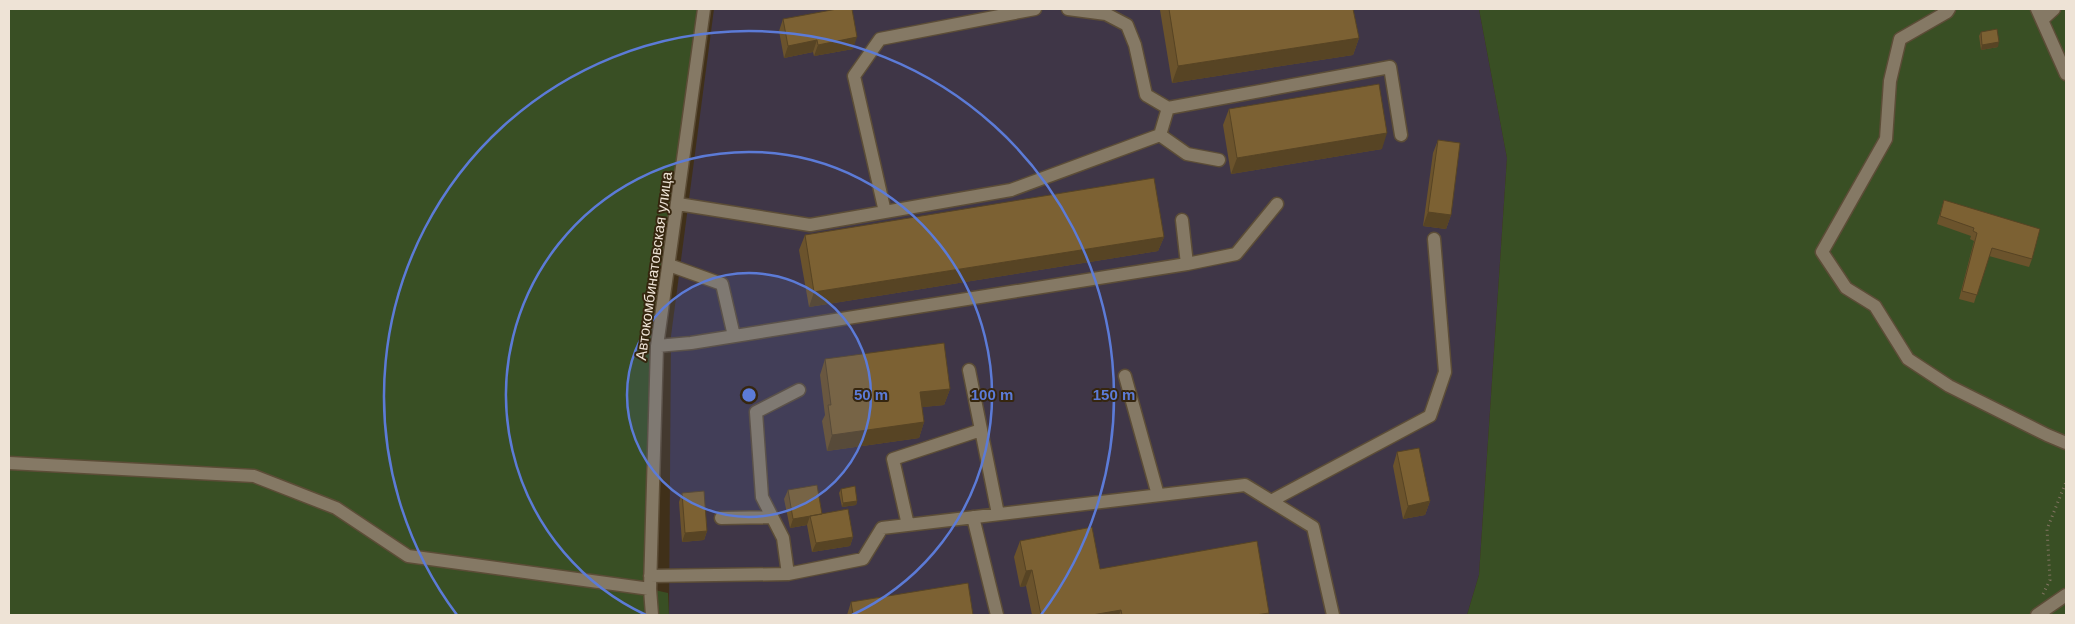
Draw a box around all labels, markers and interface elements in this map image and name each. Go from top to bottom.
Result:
street label: Автокомбинатовская улица [632,170,675,361]
centre of rings [740,386,758,404]
text: 50 m [854,386,888,403]
text: 100 m [971,386,1013,403]
text: 150 m [1093,386,1135,403]

